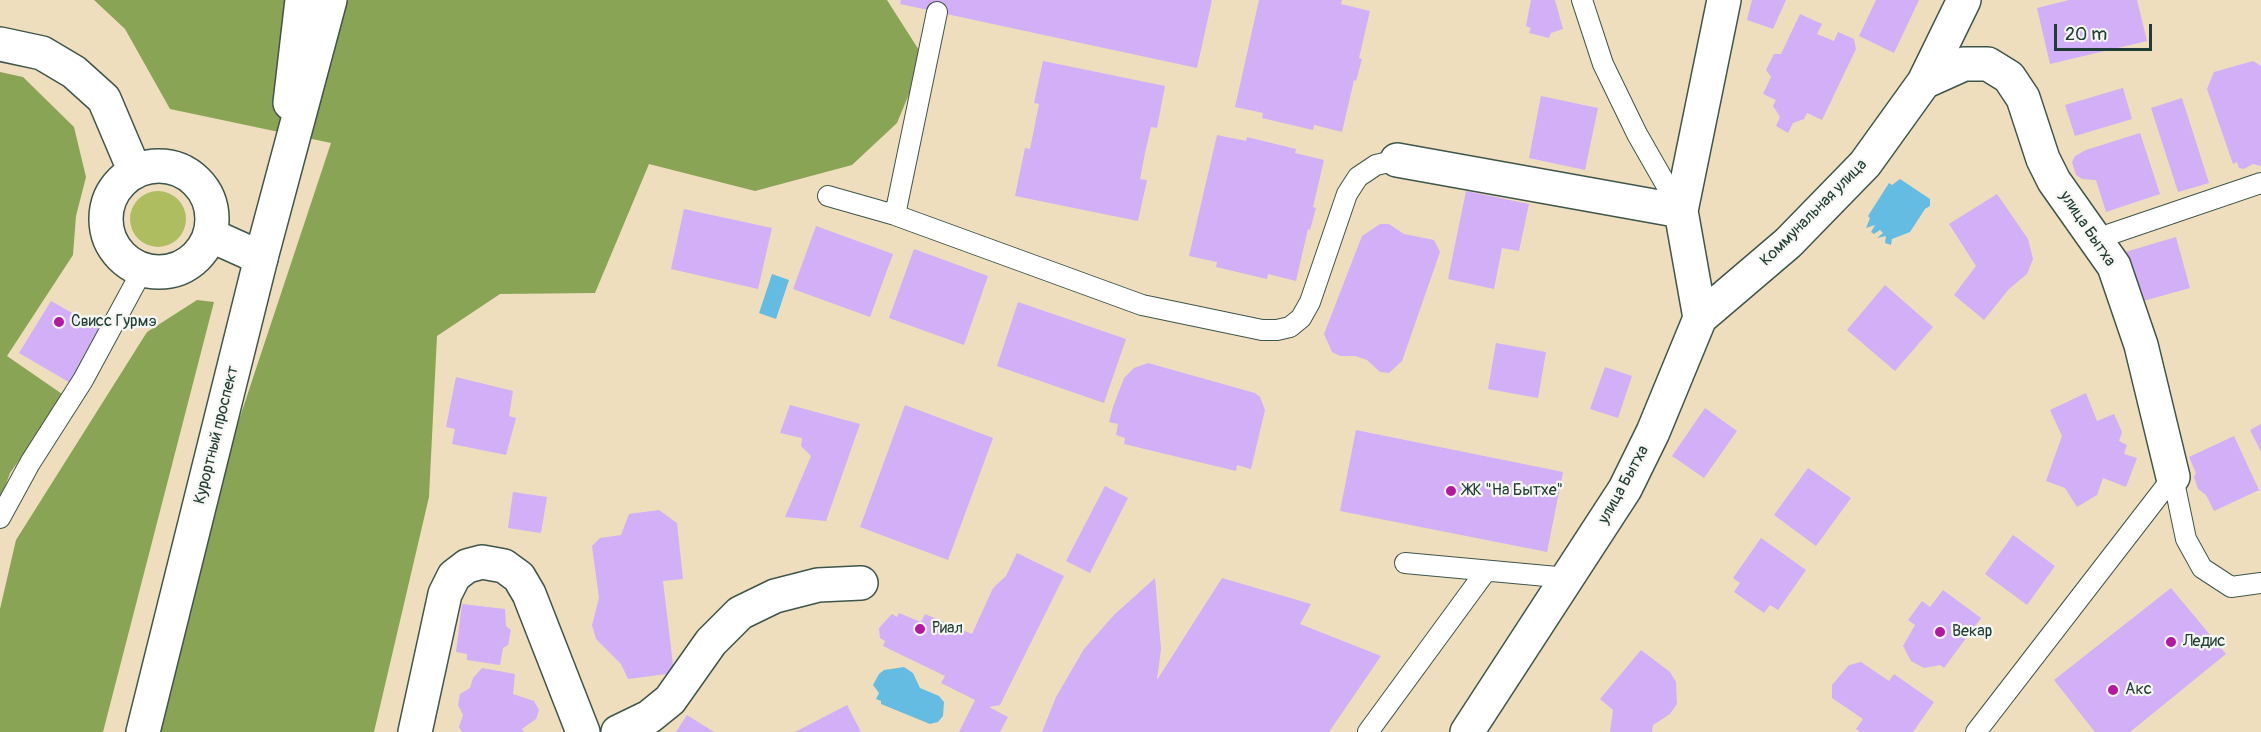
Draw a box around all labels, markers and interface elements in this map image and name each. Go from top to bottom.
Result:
scale bar [2057,12,2154,50]
text: 20 m [2065,23,2107,46]
street label: Коммунальная улица [1757,156,1871,270]
street label: улица Бытха [2055,188,2119,270]
place label: Свисс Гурмэ [71,312,157,332]
marker: Свисс Гурмэ [52,315,66,329]
street label: Курортный проспект [191,364,243,506]
street label: улица Бытха [1595,442,1653,528]
place label: ЖК "На Бытхе" [1463,481,1563,501]
marker: ЖК "На Бытхе" [1444,484,1458,498]
place label: Риал [932,619,963,639]
marker: Риал [913,622,927,636]
place label: Векар [1952,622,1992,642]
marker: Векар [1933,625,1947,639]
place label: Ледис [2183,632,2225,652]
marker: Ледис [2164,635,2178,649]
place label: Акс [2125,680,2152,700]
marker: Акс [2106,683,2120,697]

